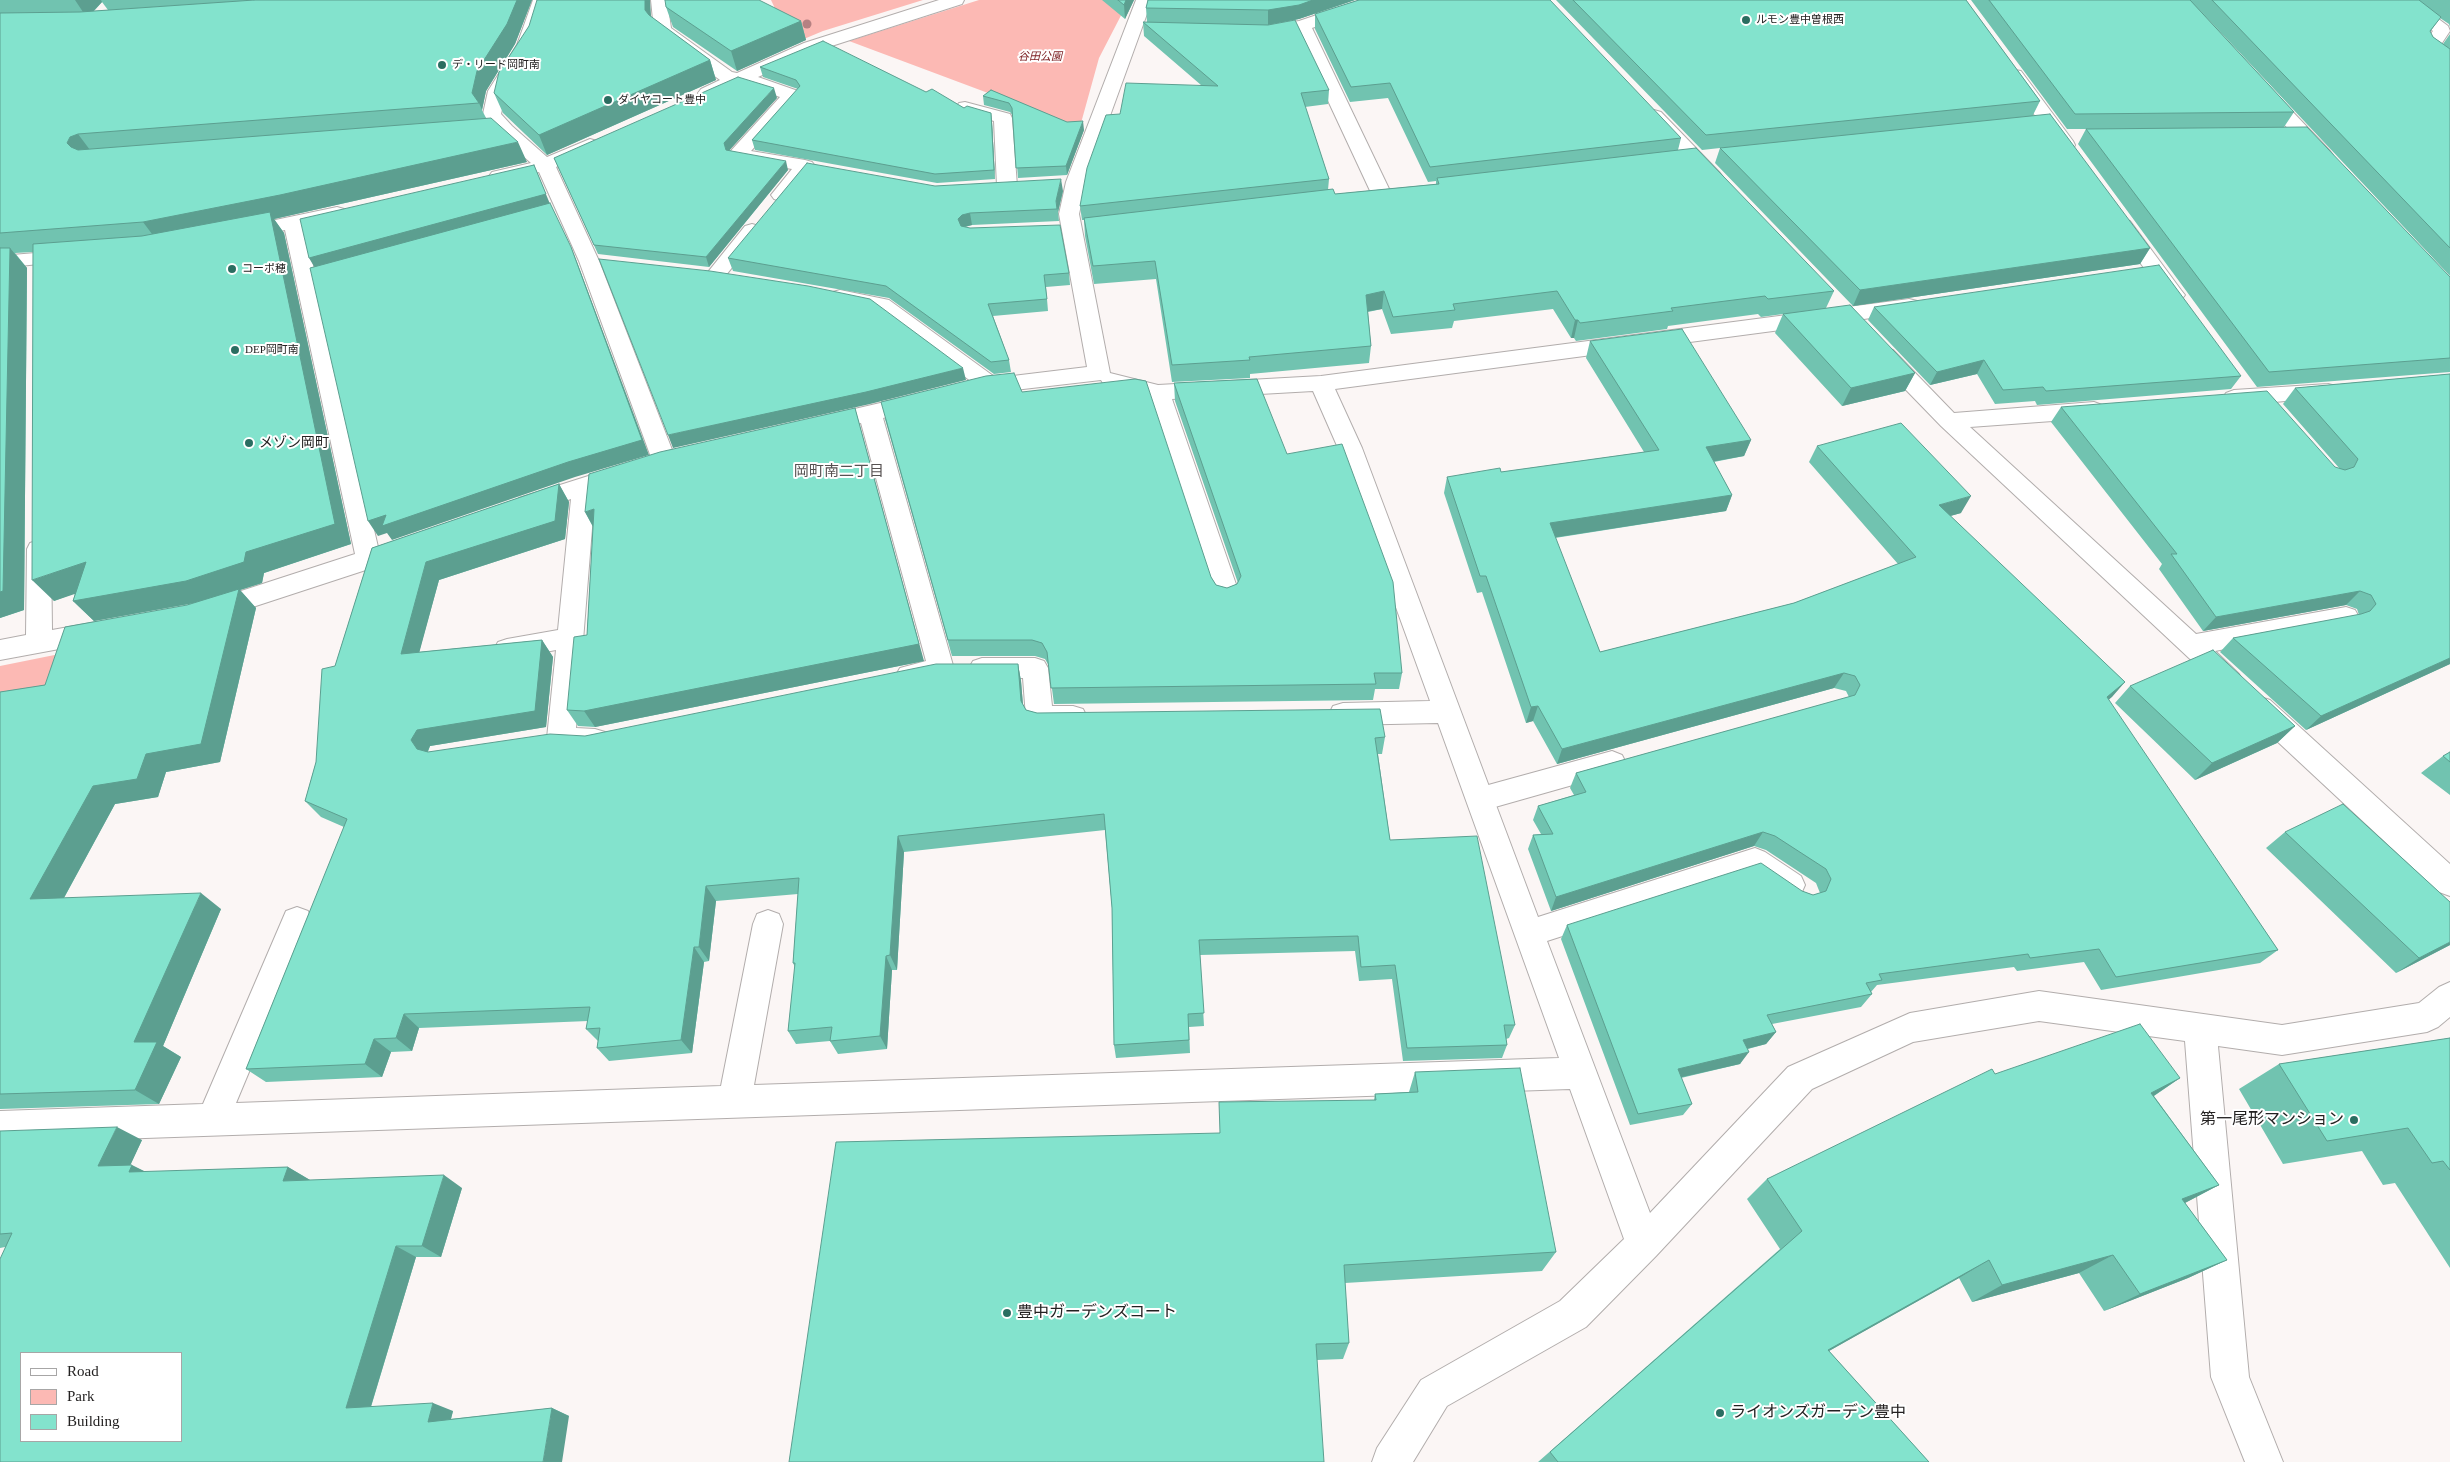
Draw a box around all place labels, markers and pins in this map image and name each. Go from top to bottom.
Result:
place label: ルモン豊中曽根西 [1756,13,1844,27]
marker: ルモン豊中曽根西 [1740,14,1752,26]
place label: デ・リード岡町南 [452,58,540,72]
marker: デ・リード岡町南 [436,59,448,71]
place label: ダイヤコート豊中 [618,93,706,107]
marker: ダイヤコート豊中 [602,94,614,106]
place label: コーポ穂 [242,262,286,276]
marker: コーポ穂 [226,263,238,275]
place label: DEP岡町南 [245,343,299,357]
marker: DEP岡町南 [229,344,241,356]
place label: メゾン岡町 [259,435,329,451]
marker: メゾン岡町 [243,437,255,449]
place label: 第一尾形マンション [2200,1110,2344,1130]
marker: 第一尾形マンション [2348,1114,2360,1126]
place label: 豊中ガーデンズコート [1017,1303,1177,1323]
marker: 豊中ガーデンズコート [1001,1307,1013,1319]
place label: ライオンズガーデン豊中 [1730,1403,1906,1423]
marker: ライオンズガーデン豊中 [1714,1407,1726,1419]

